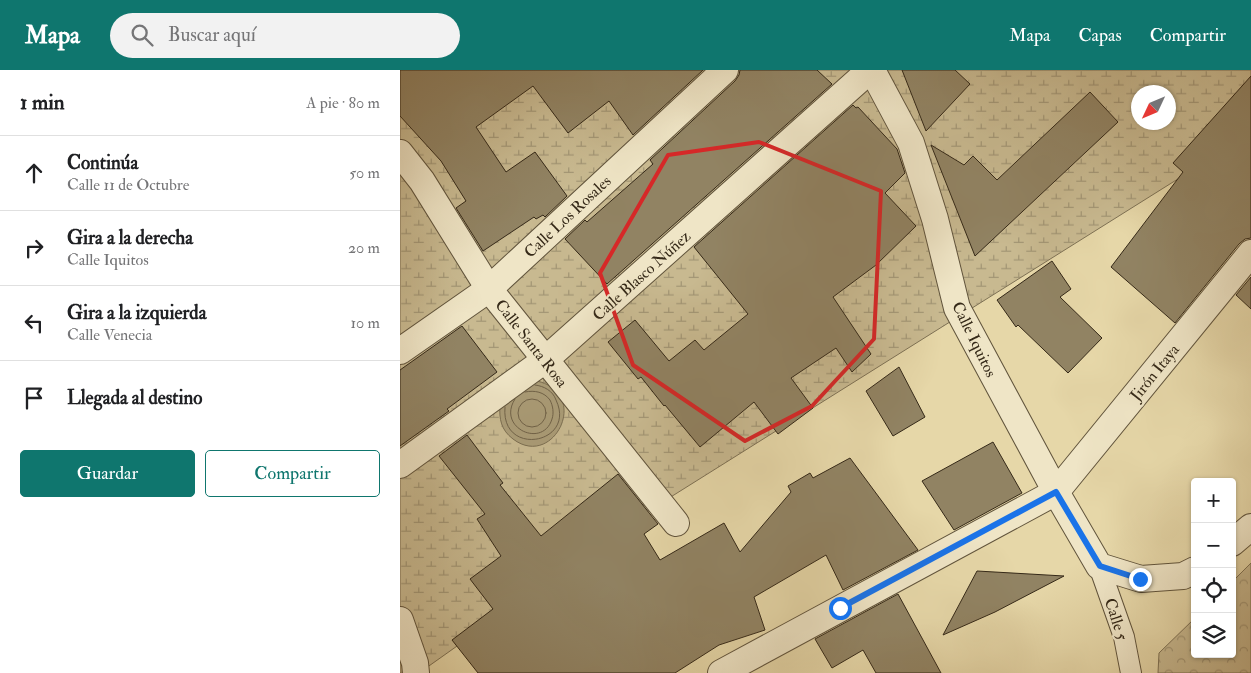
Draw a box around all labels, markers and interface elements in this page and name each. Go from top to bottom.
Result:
search box [110,13,460,58]
text: Mapa [25,20,80,51]
icon: search [128,21,156,49]
text: Buscar aquí [168,23,256,47]
text: Mapa [1009,24,1051,47]
text: Capas [1079,24,1122,47]
text: Compartir [1150,24,1226,47]
north arrow [1131,85,1176,130]
text: 1 min [20,89,65,116]
text: A pie · 80 m [306,93,380,113]
text: Continúa [67,151,138,175]
icon: ahead [20,159,48,187]
text: 50 m [349,163,380,183]
street label: Calle Los Rosales [520,171,615,262]
text: Calle 11 de Octubre [67,175,189,195]
text: Gira a la derecha [67,226,193,250]
street label: Calle Blasco Núñez [588,226,695,325]
icon: right [20,234,48,262]
text: 20 m [348,238,380,258]
text: Calle Iquitos [67,250,149,270]
street label: Calle Santa Rosa [491,296,572,392]
street label: Calle Iquitos [947,298,1001,381]
text: Gira a la izquierda [67,301,206,325]
icon: left [20,309,48,337]
text: 10 m [350,313,380,333]
text: Calle Venecia [67,325,152,345]
street label: Jirón Itaya [1125,340,1185,406]
icon: arrive [20,384,48,412]
text: Llegada al destino [67,386,202,410]
button: Guardar [20,450,195,497]
button: Compartir [205,450,380,497]
map controls [1191,478,1236,658]
button: + [1191,478,1236,523]
button: − [1191,523,1236,568]
route end [1129,568,1152,591]
button: locate [1191,568,1236,613]
street label: Calle 5 [1100,596,1132,643]
route start [829,597,852,620]
button: layers [1191,613,1236,658]

